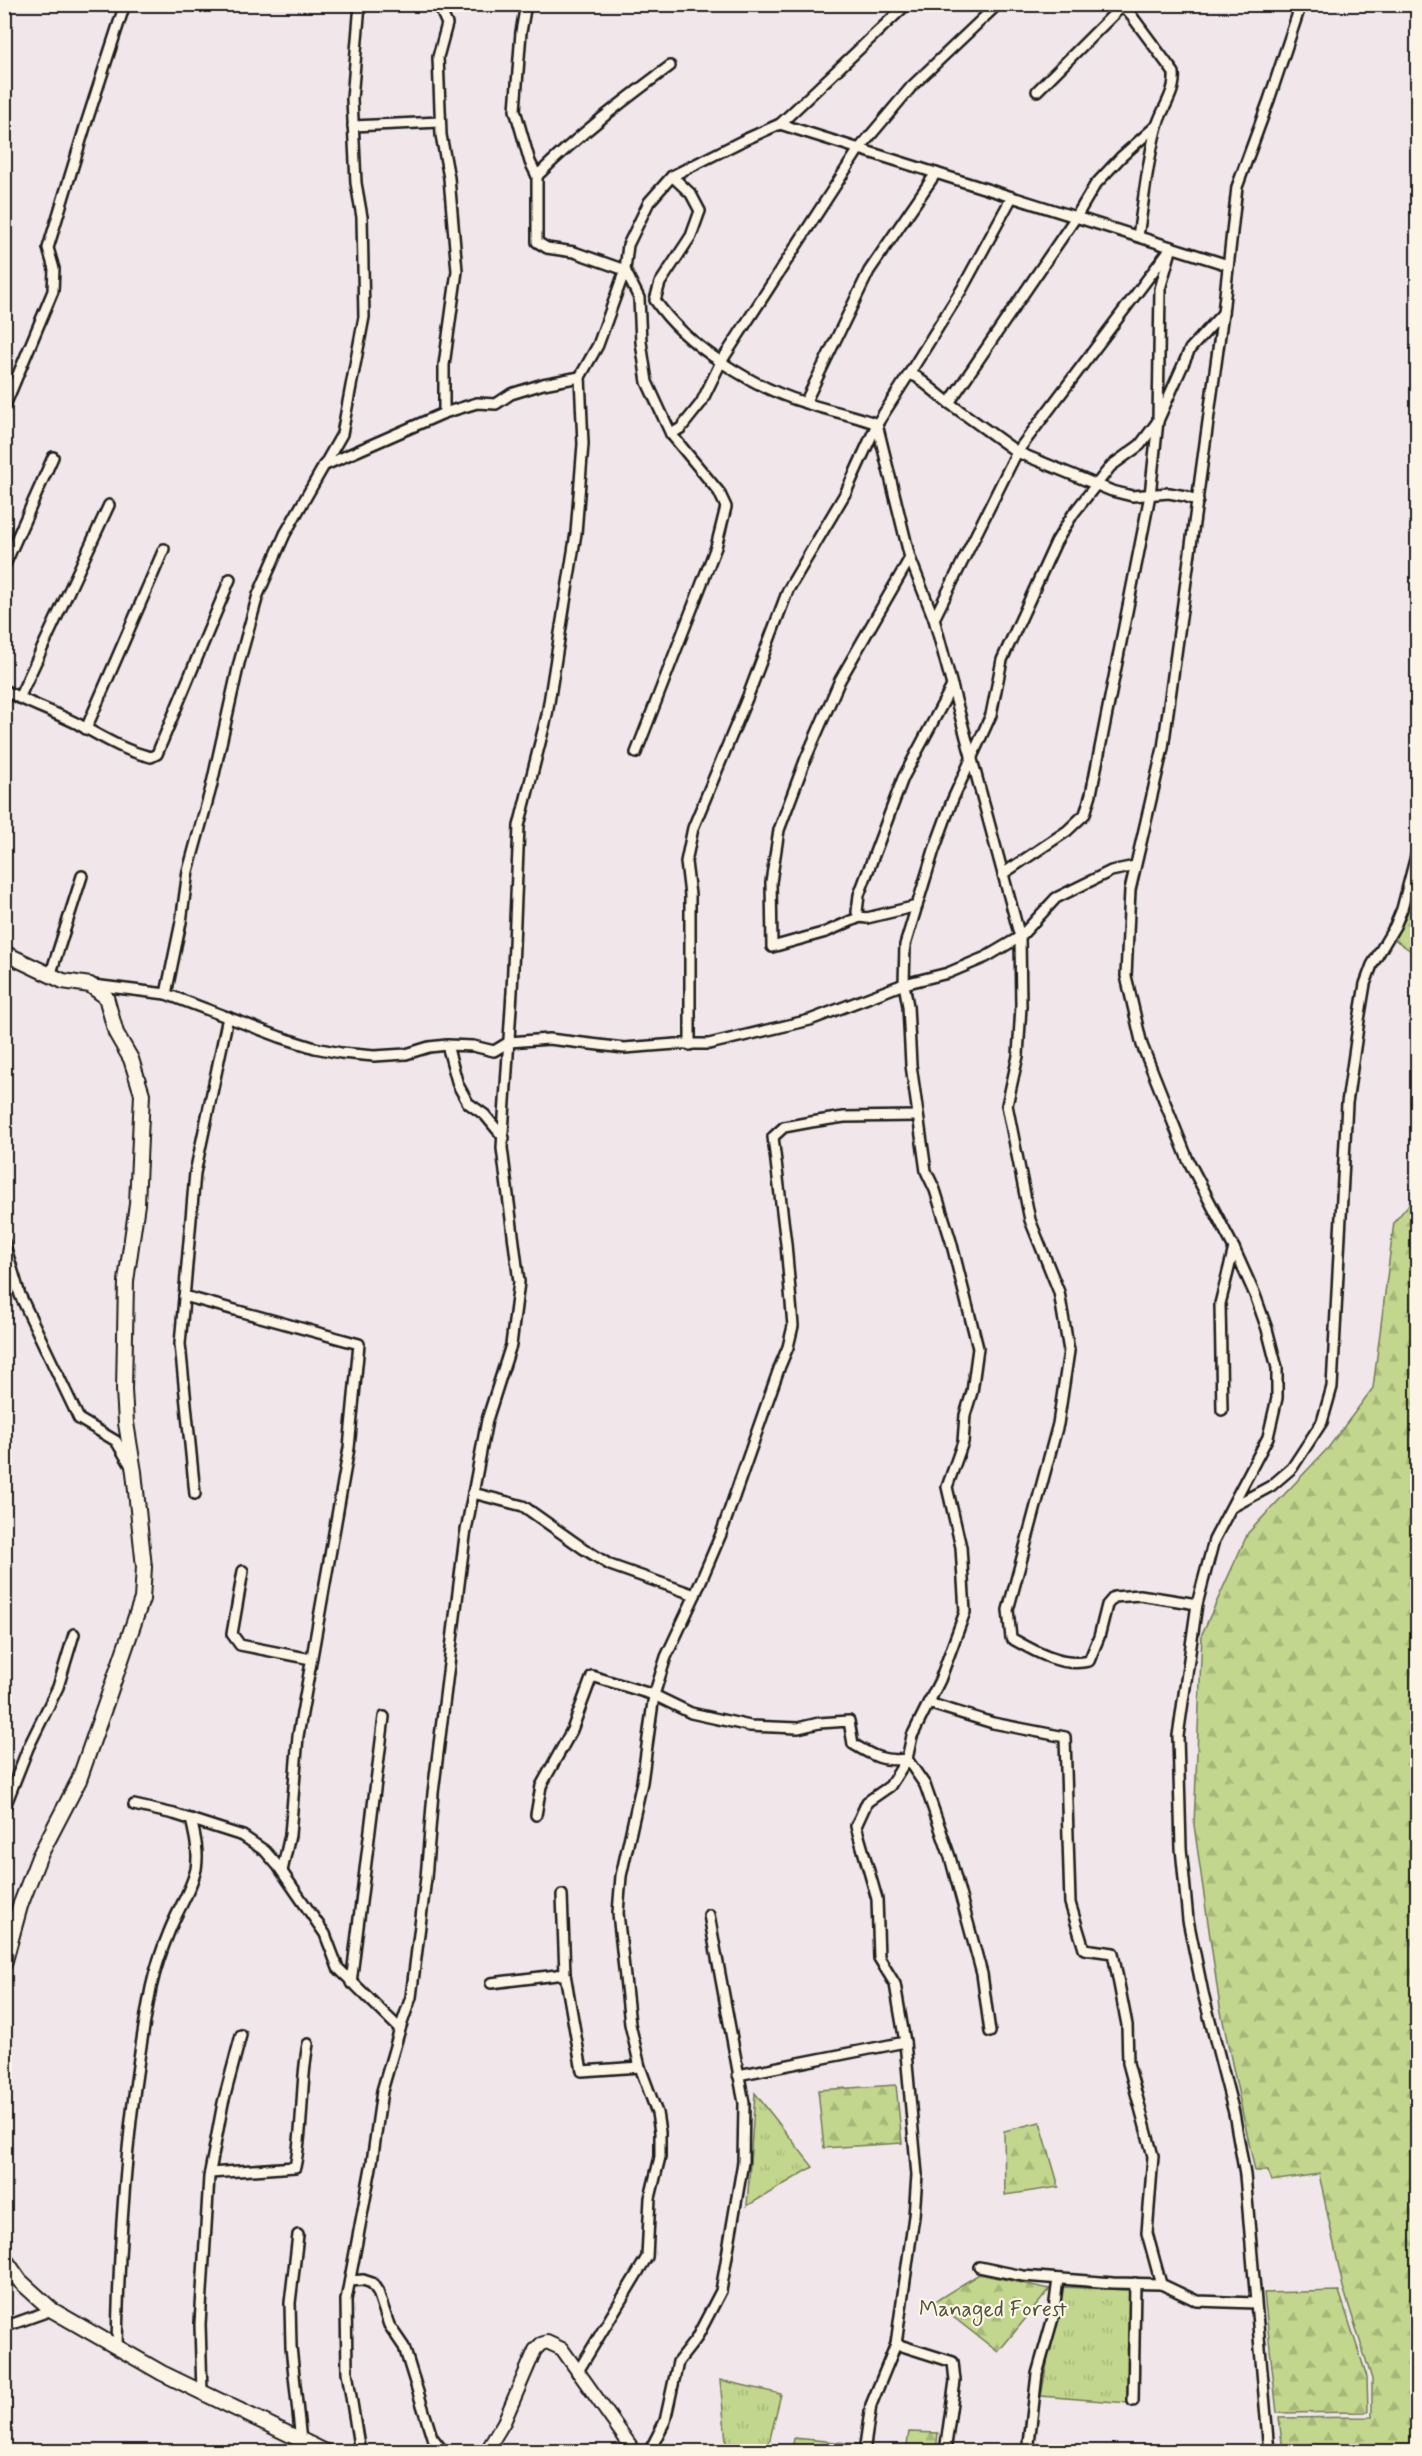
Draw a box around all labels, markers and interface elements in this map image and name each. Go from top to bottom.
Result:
park label: Managed Forest [919,2296,1067,2327]

